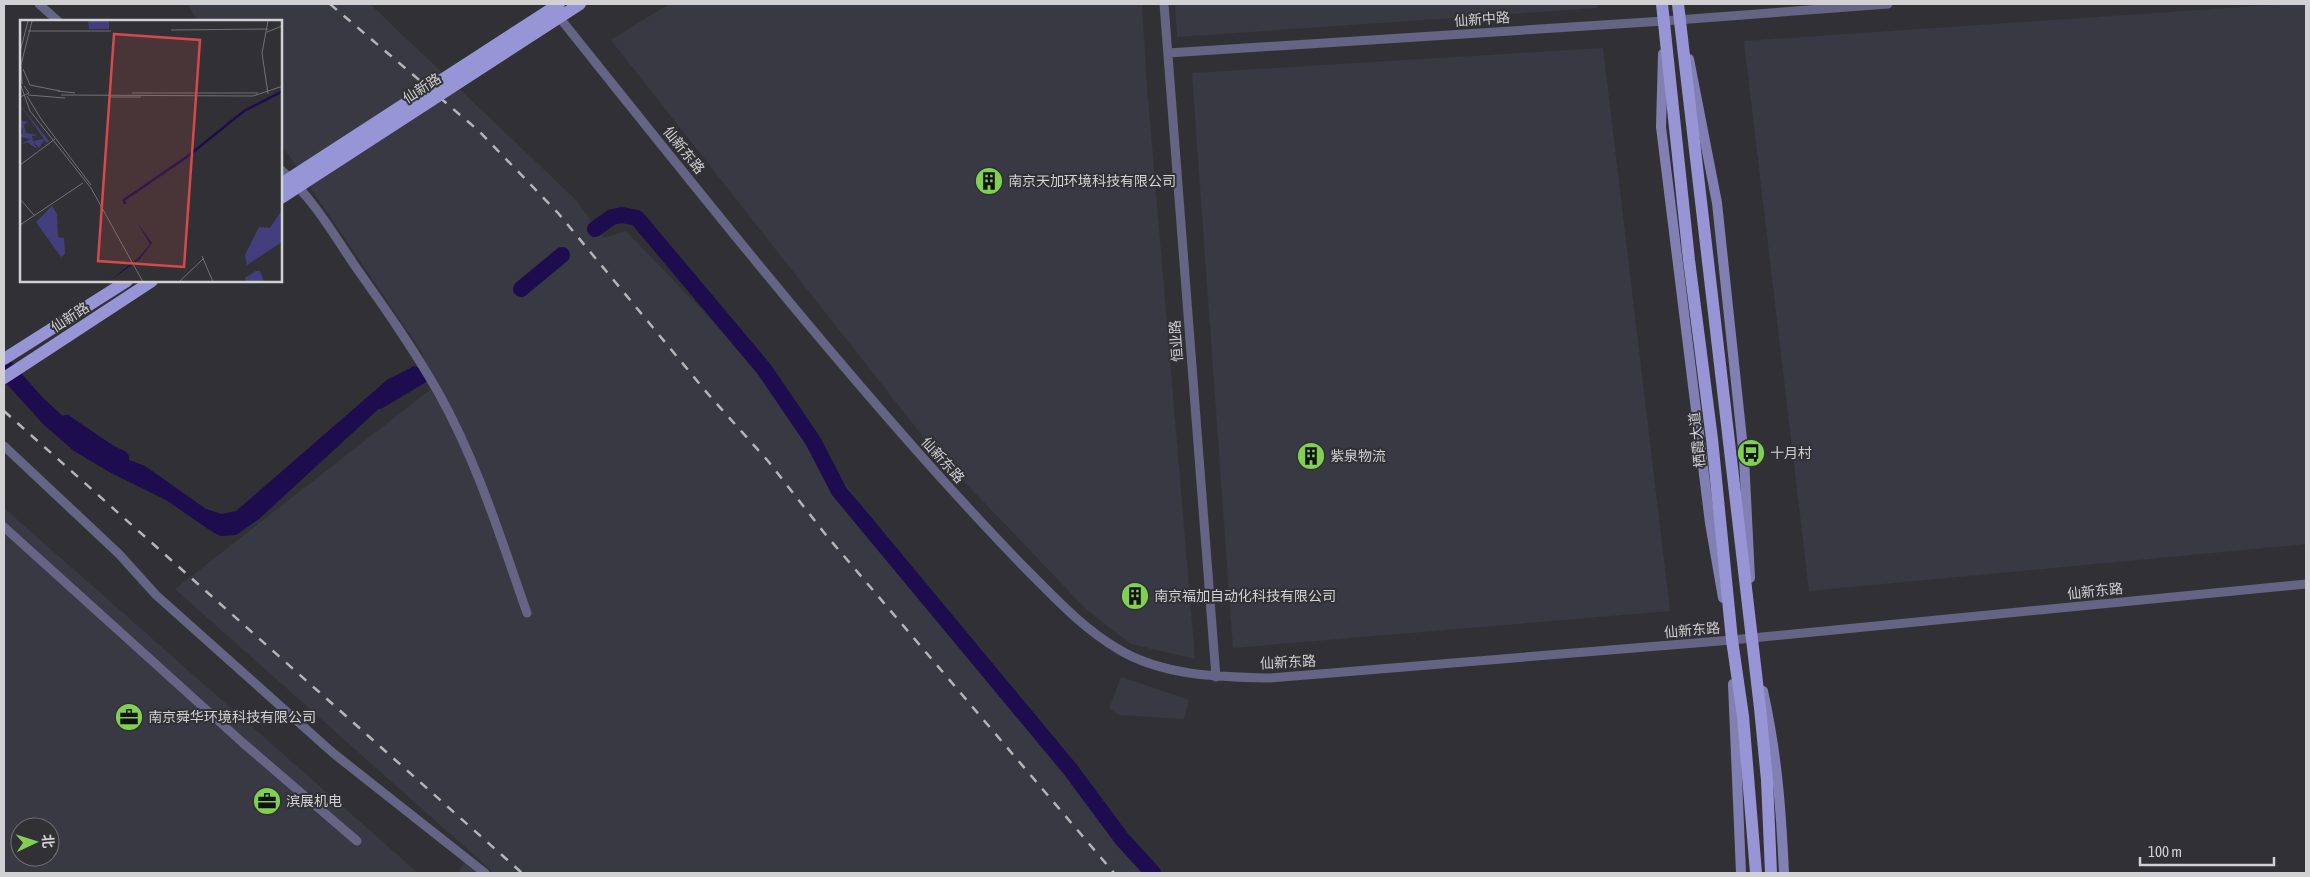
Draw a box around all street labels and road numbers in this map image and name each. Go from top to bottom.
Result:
street label: 仙新中路 [1454,9,1510,29]
street label: 仙新路 [400,70,444,106]
street label: 仙新东路 [660,123,708,177]
street label: 仙新路 [48,299,92,335]
street label: 恒业路 [1167,319,1185,363]
street label: 栖霞大道 [1686,411,1708,469]
street label: 仙新东路 [918,434,968,486]
street label: 仙新东路 [2066,580,2124,602]
street label: 仙新东路 [1663,620,1721,640]
street label: 仙新东路 [1260,653,1316,671]

